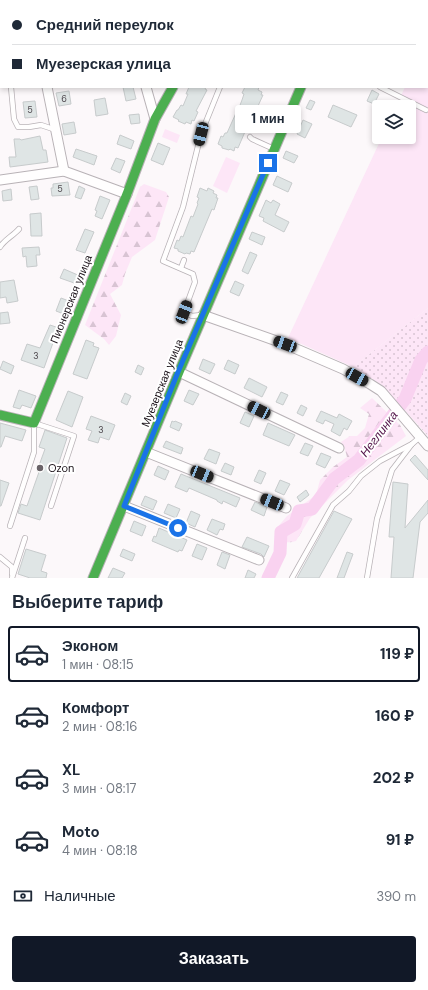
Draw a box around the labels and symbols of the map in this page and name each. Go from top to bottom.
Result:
house number: 6 [61,93,67,105]
house number: 5 [27,104,33,116]
callout: 1 мин [235,105,301,133]
car [192,121,210,147]
route end [259,154,277,172]
house number: 5 [57,183,63,195]
street label: Пионерская улица [47,252,95,345]
car [174,299,194,325]
car [272,334,298,354]
street label: Муезерская улица [138,336,186,429]
house number: 3 [33,350,39,362]
car [344,366,370,388]
car [246,399,272,421]
water label: Неглинка [357,408,402,460]
house number: 3 [98,424,104,436]
place label: Ozon [48,461,74,475]
marker: Ozon [35,463,45,473]
car [189,464,215,484]
car [259,492,285,512]
route start [169,519,187,537]

